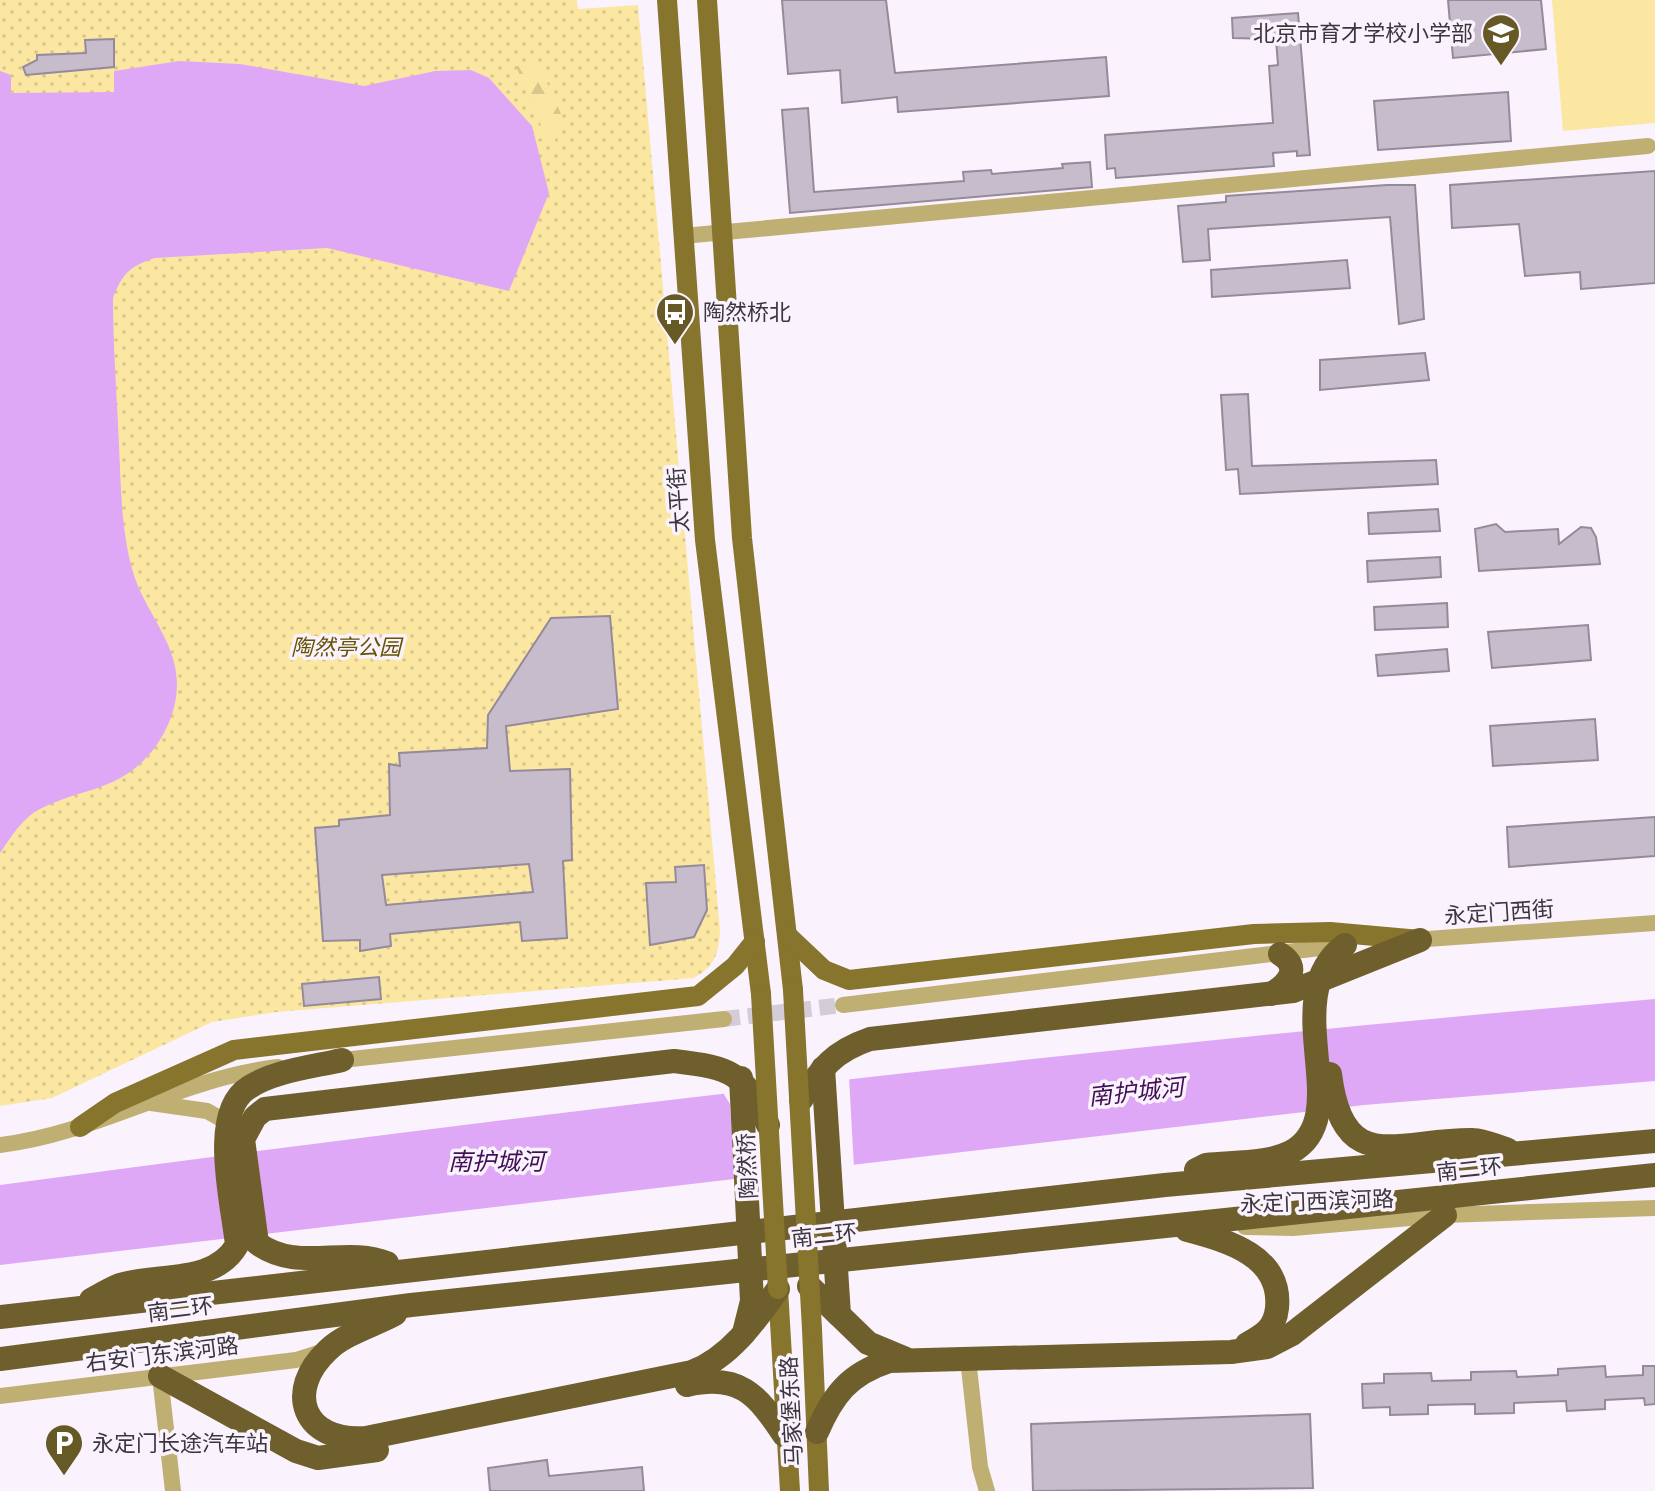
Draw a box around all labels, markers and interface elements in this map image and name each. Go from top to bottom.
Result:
school or university icon: 北京市育才学校小学部 [1480,12,1522,67]
place label: 北京市育才学校小学部 [1253,18,1473,47]
bus stop icon: 陶然桥北 [654,291,696,346]
place label: 陶然桥北 [703,297,791,326]
street label: 太平街 [661,466,694,534]
park label: 陶然亭公园 [291,632,404,661]
street label: 永定门西街 [1443,893,1555,930]
water label: 南护城河 [1086,1070,1189,1112]
street label: 陶然桥 [730,1132,763,1200]
water label: 南护城河 [448,1145,548,1177]
street label: 南二环 [1435,1151,1503,1186]
street label: 永定门西滨河路 [1240,1183,1394,1218]
street label: 南二环 [790,1217,858,1252]
street label: 南二环 [145,1290,214,1327]
street label: 右安门东滨河路 [84,1330,240,1377]
street label: 马家堡东路 [773,1355,808,1467]
parking icon: 永定门长途汽车站 [43,1422,85,1477]
place label: 永定门长途汽车站 [92,1428,268,1457]

